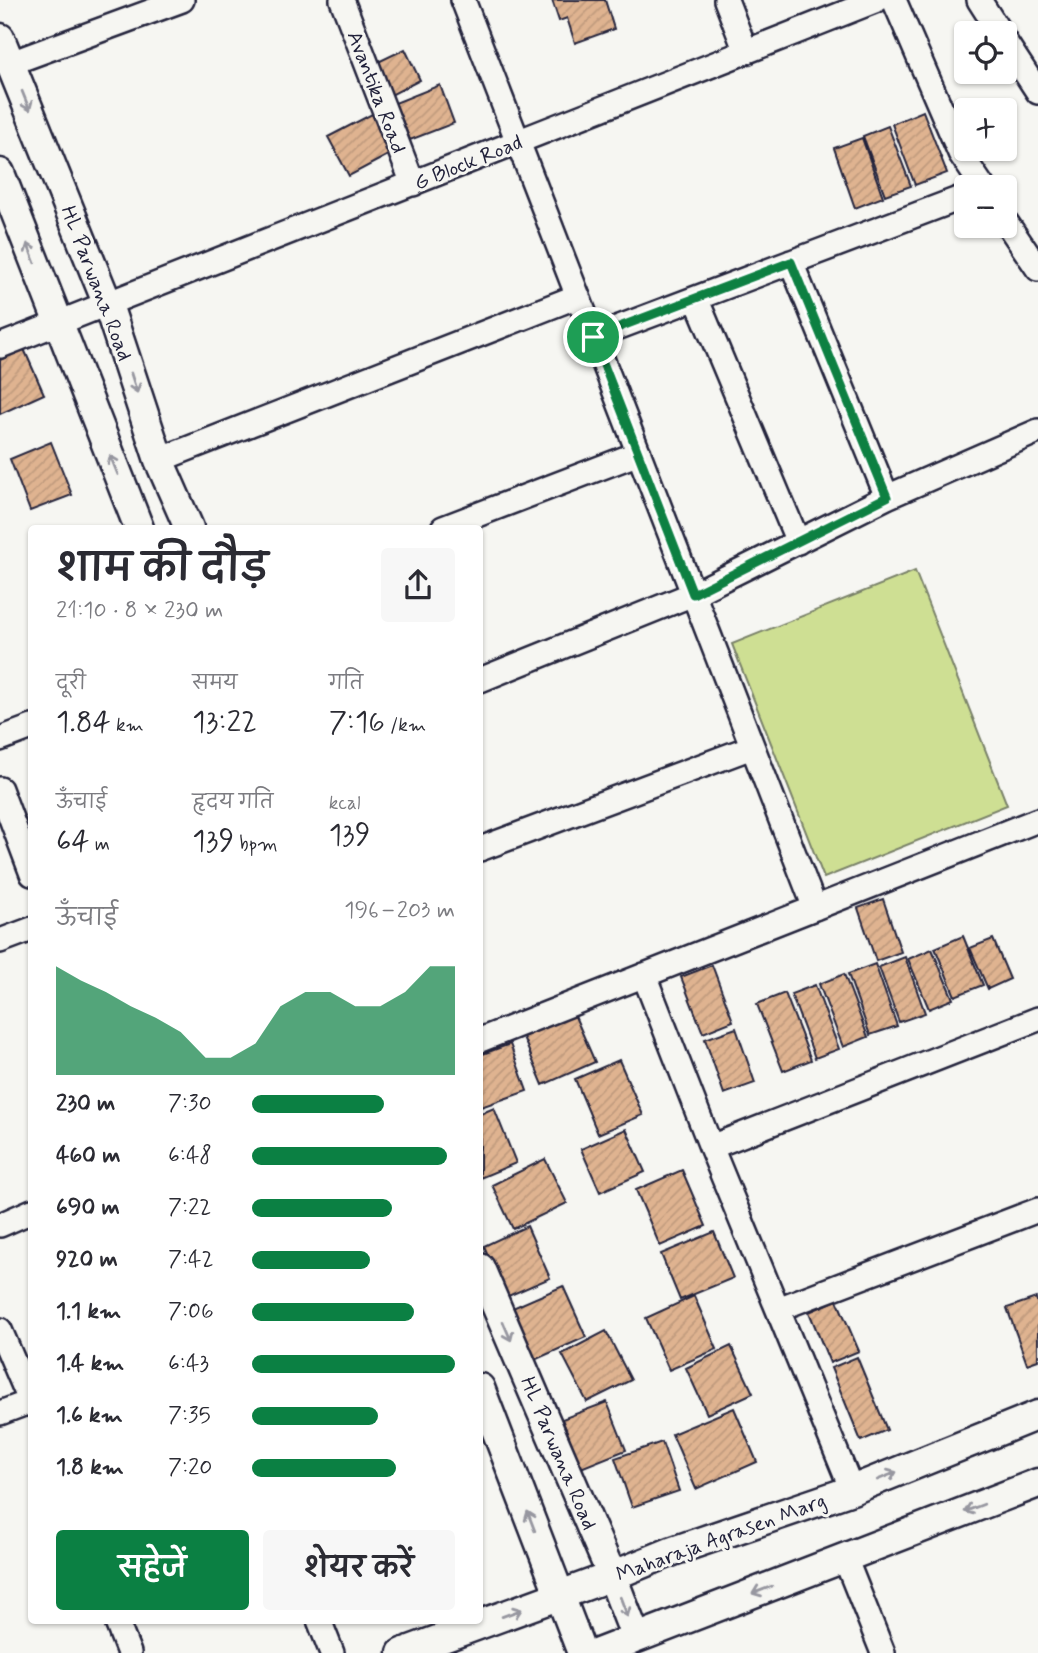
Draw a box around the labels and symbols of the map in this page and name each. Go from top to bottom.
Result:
street label: Avantika Road [340,27,412,158]
one-way arrow [21,90,34,112]
street label: G Block Road [410,129,527,197]
street label: HL Parwana Road [54,202,139,365]
one-way arrow [23,243,36,265]
pin [563,307,623,367]
one-way arrow [128,371,141,393]
one-way arrow [106,455,119,476]
one-way arrow [501,1320,514,1341]
street label: HL Parwana Road [513,1372,603,1534]
one-way arrow [875,1469,897,1482]
street label: Maharaja Agrasen Marg [613,1487,830,1589]
one-way arrow [964,1502,986,1515]
one-way arrow [524,1510,536,1532]
one-way arrow [752,1584,773,1597]
one-way arrow [619,1596,631,1618]
one-way arrow [501,1605,523,1618]

